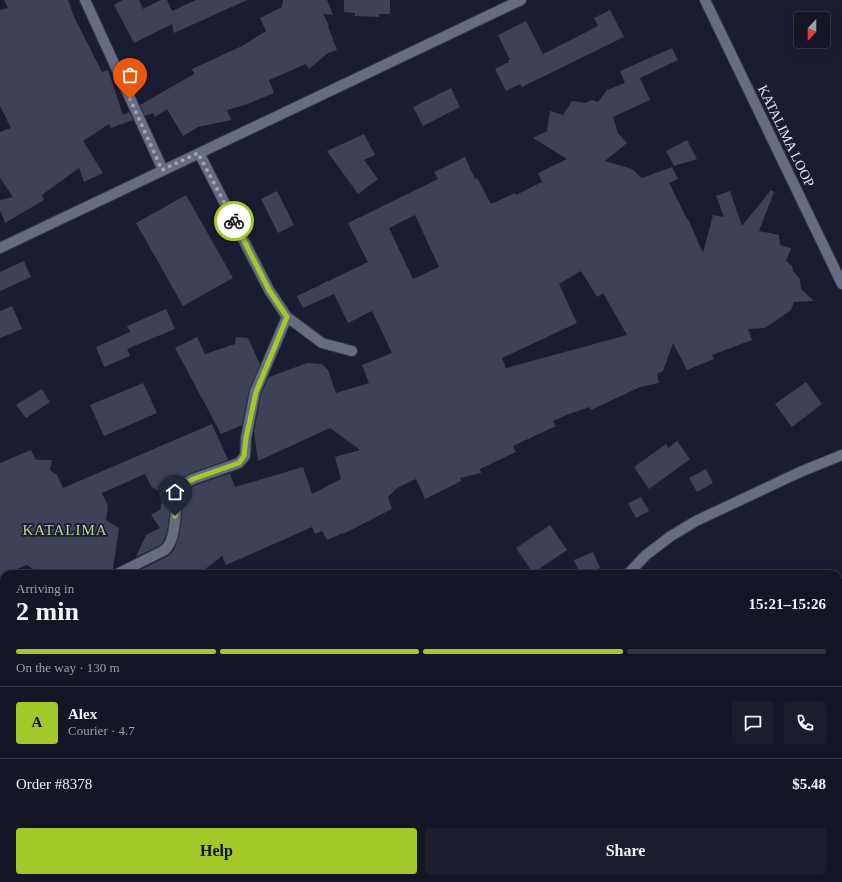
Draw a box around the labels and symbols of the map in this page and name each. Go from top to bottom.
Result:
north arrow [794,12,830,48]
pin [113,58,147,99]
street label: KATALIMA LOOP [755,83,817,189]
courier [214,201,254,241]
pin [158,475,192,516]
district label: KATALIMA [22,522,108,538]

